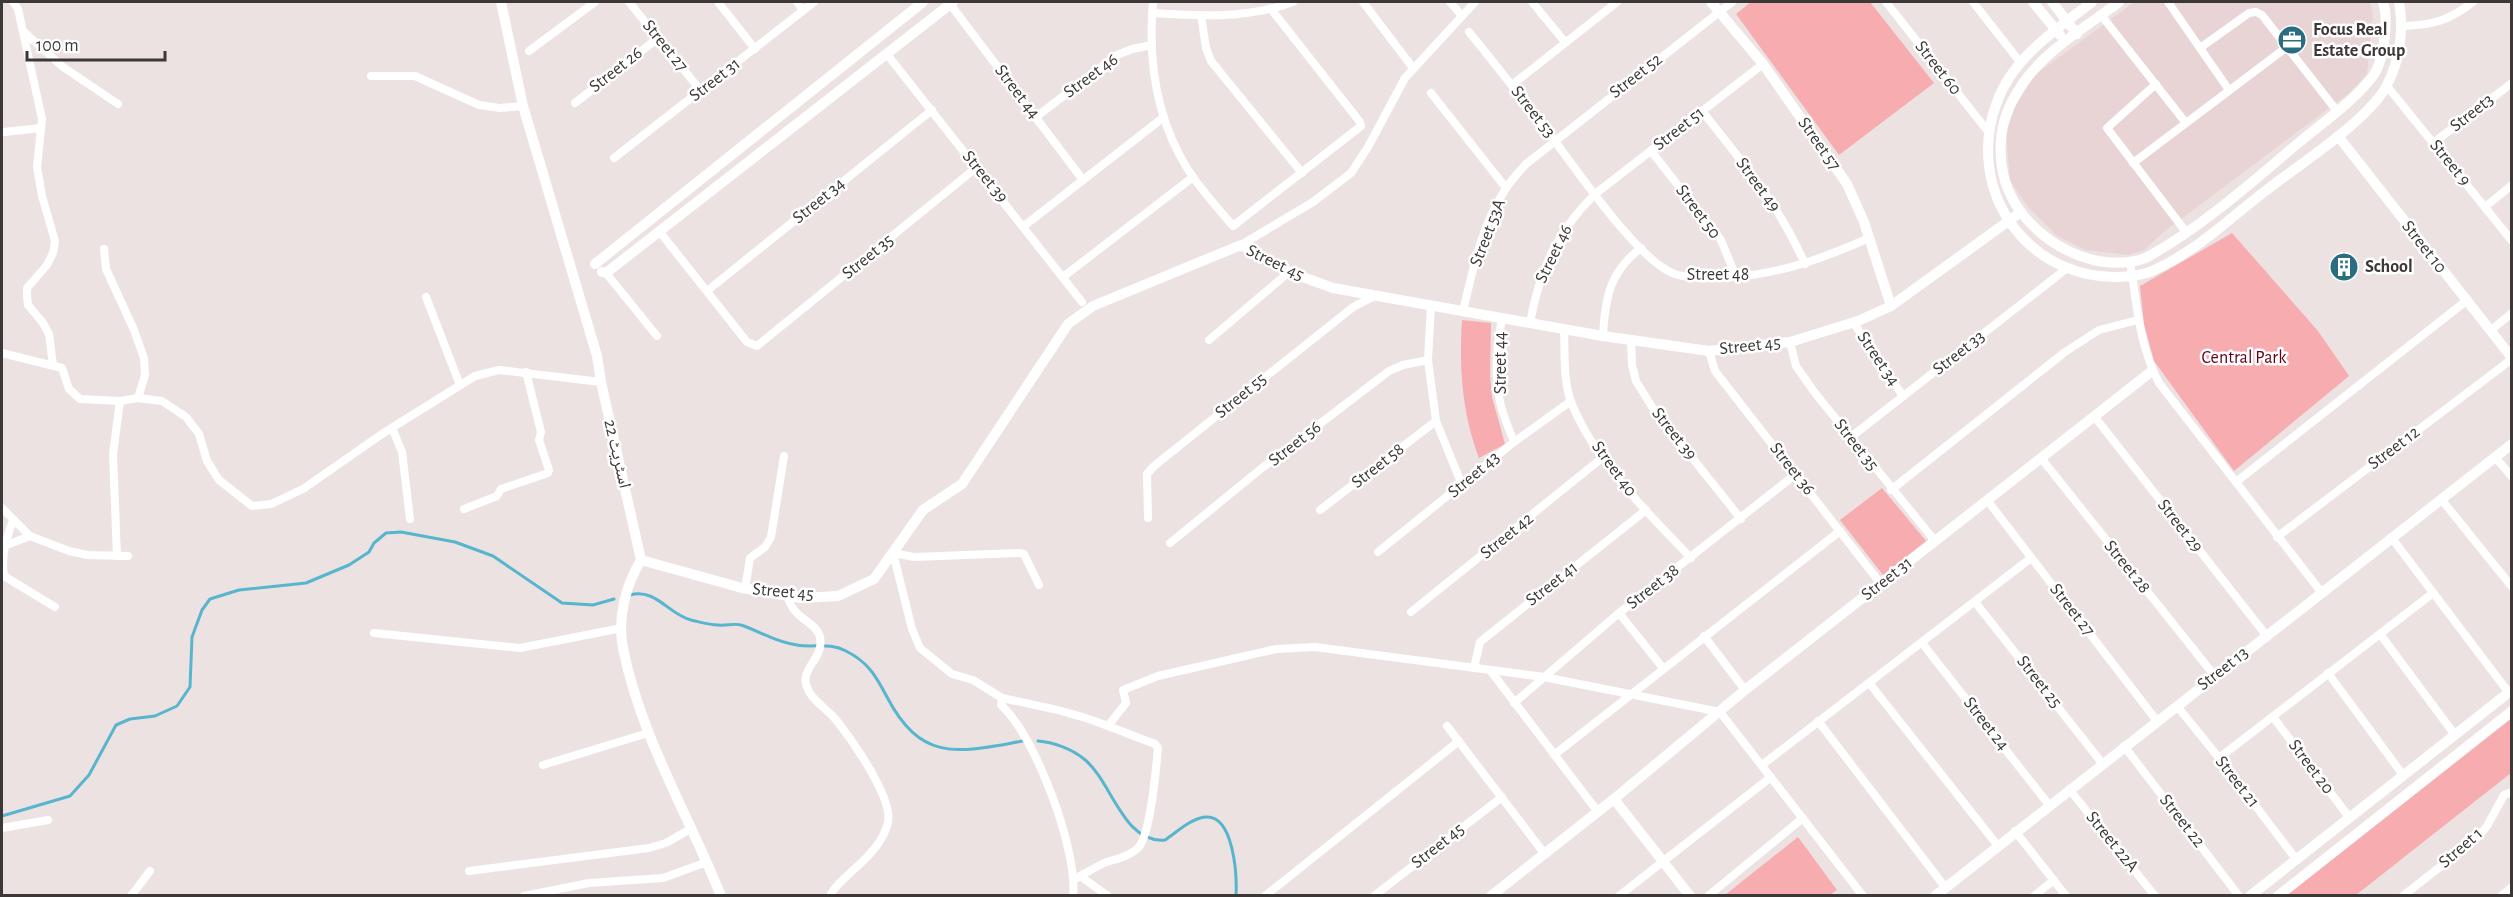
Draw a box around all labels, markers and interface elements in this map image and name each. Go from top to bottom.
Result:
street label: Street 27 [639,17,691,75]
place label: Focus Real Estate Group [2313,21,2405,60]
scale bar [27,24,165,62]
office icon: Focus Real Estate Group [2276,24,2308,56]
text: 100 m [36,37,79,55]
street label: Street 60 [1911,38,1965,98]
street label: Street 26 [586,44,646,96]
street label: Street 46 [1060,50,1122,102]
street label: Street 52 [1606,50,1666,102]
street label: Street 31 [686,55,744,105]
street label: Street 44 [991,62,1043,123]
street label: Street 53 [1507,83,1559,141]
street label: Street3 [2447,91,2497,135]
street label: Street 51 [1650,104,1708,154]
street label: Street 57 [1794,114,1844,174]
street label: Street 9 [2426,136,2474,190]
street label: Street 39 [959,148,1011,206]
street label: Street 49 [1732,154,1784,216]
street label: Street 34 [789,174,849,227]
street label: Street 50 [1672,182,1724,242]
street label: Street 53A [1467,196,1509,269]
street label: Street 10 [2398,217,2450,277]
street label: Street 46 [1532,222,1576,286]
street label: Street 35 [839,231,897,283]
street label: Street 45 [1243,241,1307,285]
building icon: School [2328,251,2360,283]
place label: School [2365,258,2413,276]
street label: Street 48 [1687,266,1749,284]
street label: Street 33 [1930,327,1988,379]
street label: Street 34 [1853,329,1903,390]
street label: Street 44 [1492,331,1510,394]
street label: Street 45 [1718,334,1782,358]
park label: Central Park [2202,349,2287,367]
street label: Street 55 [1212,370,1270,422]
street label: Street 39 [1648,404,1700,464]
street label: Street 35 [1830,416,1882,474]
street label: اسٹریٹ 22 [600,418,634,490]
street label: Street 56 [1265,418,1325,470]
street label: Street 12 [2365,423,2423,473]
street label: Street 40 [1588,438,1640,500]
street label: Street 36 [1766,439,1818,499]
street label: Street 58 [1348,440,1408,492]
street label: Street 43 [1445,448,1503,502]
street label: Street 29 [2154,496,2206,556]
street label: Street 42 [1477,509,1537,563]
street label: Street 28 [2100,537,2154,597]
street label: Street 31 [1858,554,1916,604]
street label: Street 41 [1523,558,1581,610]
street label: Street 38 [1623,561,1683,613]
street label: Street 45 [752,580,814,604]
street label: Street 27 [2046,580,2098,640]
street label: Street 13 [2194,644,2252,694]
street label: Street 25 [2013,652,2065,712]
street label: Street 24 [1960,694,2012,754]
street label: Street 20 [2285,736,2337,798]
street label: Street 21 [2212,753,2262,811]
street label: Street 22 [2156,791,2208,851]
street label: Street 22A [2082,808,2142,876]
street label: Street 45 [1408,820,1468,872]
street label: Street 1 [2436,824,2486,872]

